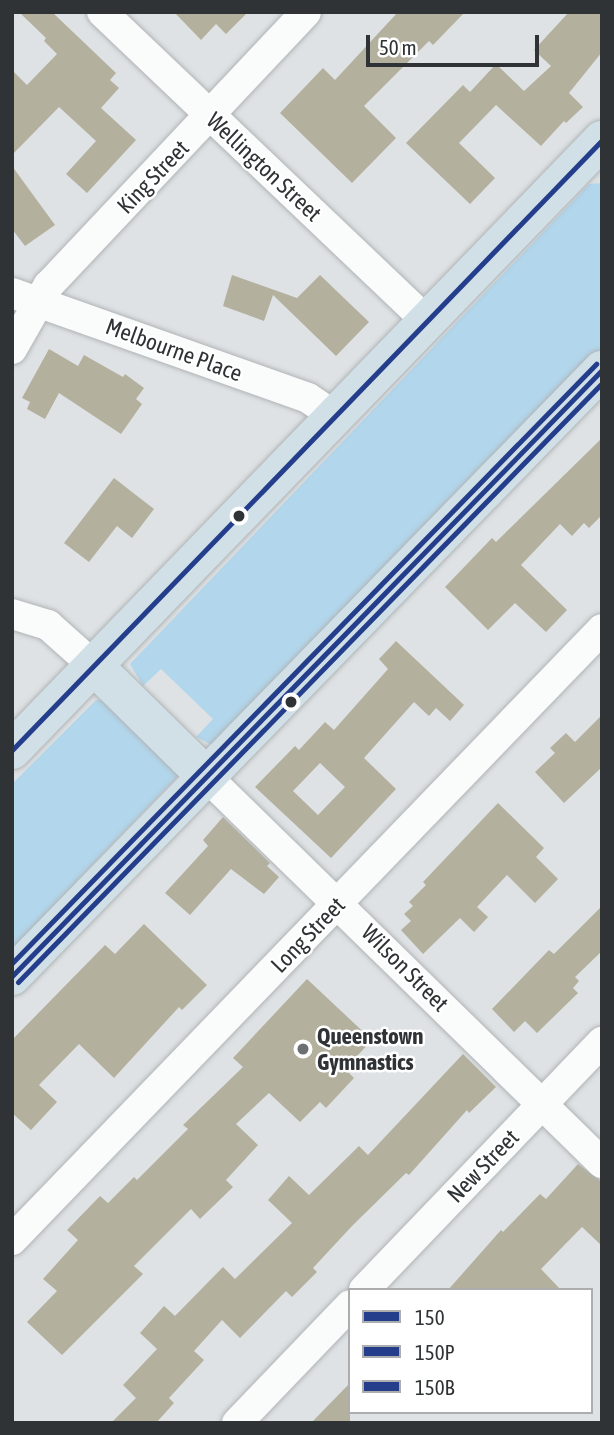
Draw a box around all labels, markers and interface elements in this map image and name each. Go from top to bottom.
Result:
scale bar [369,21,542,65]
text: 50 m [379,35,417,59]
street label: Wellington Street [201,107,327,227]
street label: King Street [111,135,195,219]
street label: Melbourne Place [102,313,246,387]
unlabelled marker [232,509,246,523]
unlabelled marker [284,695,298,709]
street label: Long Street [265,891,351,979]
street label: Wilson Street [356,919,454,1017]
place label: Queenstown Gymnastics [317,1022,423,1076]
marker: Queenstown Gymnastics [295,1041,311,1057]
street label: New Street [441,1124,525,1208]
legend [348,1288,593,1414]
text: 150 [415,1305,445,1329]
text: 150P [415,1340,455,1364]
text: 150B [415,1375,455,1399]

